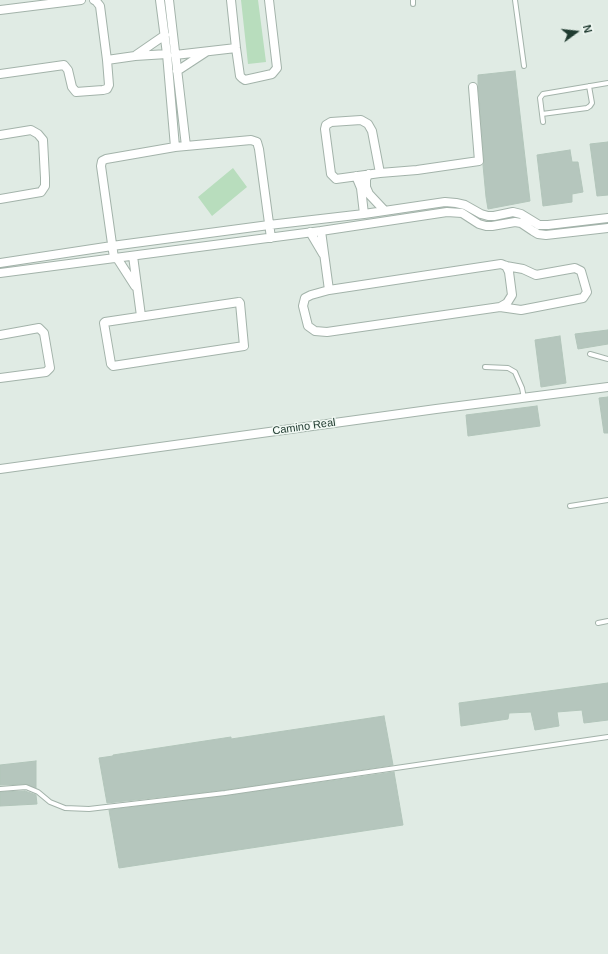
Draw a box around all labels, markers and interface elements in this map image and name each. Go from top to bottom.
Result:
north arrow [556,12,596,52]
text: N [581,23,594,34]
street label: Camino Real [272,416,336,438]

